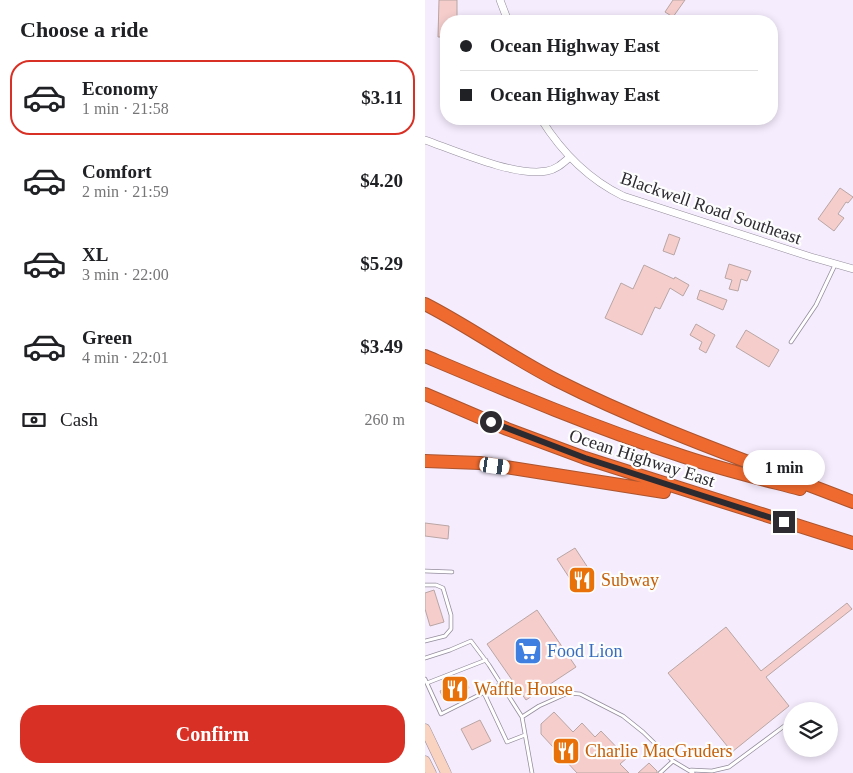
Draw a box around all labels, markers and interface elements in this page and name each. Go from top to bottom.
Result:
text: Choose a ride [20,17,148,42]
text: Ocean Highway East [490,35,660,56]
icon: car [22,75,67,120]
text: Economy [82,78,158,99]
text: Ocean Highway East [490,84,660,105]
text: $3.11 [361,87,403,108]
text: 1 min · 21:58 [82,100,169,117]
icon: car [22,158,67,203]
text: Comfort [82,161,152,182]
street label: Blackwell Road Southeast [618,168,804,248]
text: $4.20 [360,170,403,191]
text: 2 min · 21:59 [82,183,169,200]
icon: car [22,241,67,286]
text: XL [82,244,108,265]
text: $5.29 [360,253,403,274]
text: 3 min · 22:00 [82,266,169,283]
icon: car [22,324,67,369]
text: Green [82,327,132,348]
text: $3.49 [360,336,403,357]
text: 4 min · 22:01 [82,349,169,366]
icon: cash [20,406,48,434]
text: Cash [60,409,98,430]
text: 260 m [365,411,405,428]
route start [480,411,502,433]
street label: Ocean Highway East [567,425,717,491]
callout: 1 min [743,450,825,484]
car [479,456,510,476]
text: 1 min [765,459,803,476]
route end [773,511,795,533]
restaurant icon: Subway [567,565,597,595]
place label: Subway [601,570,659,590]
supermarket icon: Food Lion [513,636,543,666]
place label: Food Lion [547,641,623,661]
restaurant icon: Waffle House [440,674,470,704]
place label: Waffle House [474,679,573,699]
map controls [783,702,838,757]
button: layers [783,702,838,757]
button: Confirm [20,705,405,763]
restaurant icon: Charlie MacGruders [551,736,581,766]
place label: Charlie MacGruders [585,741,732,761]

